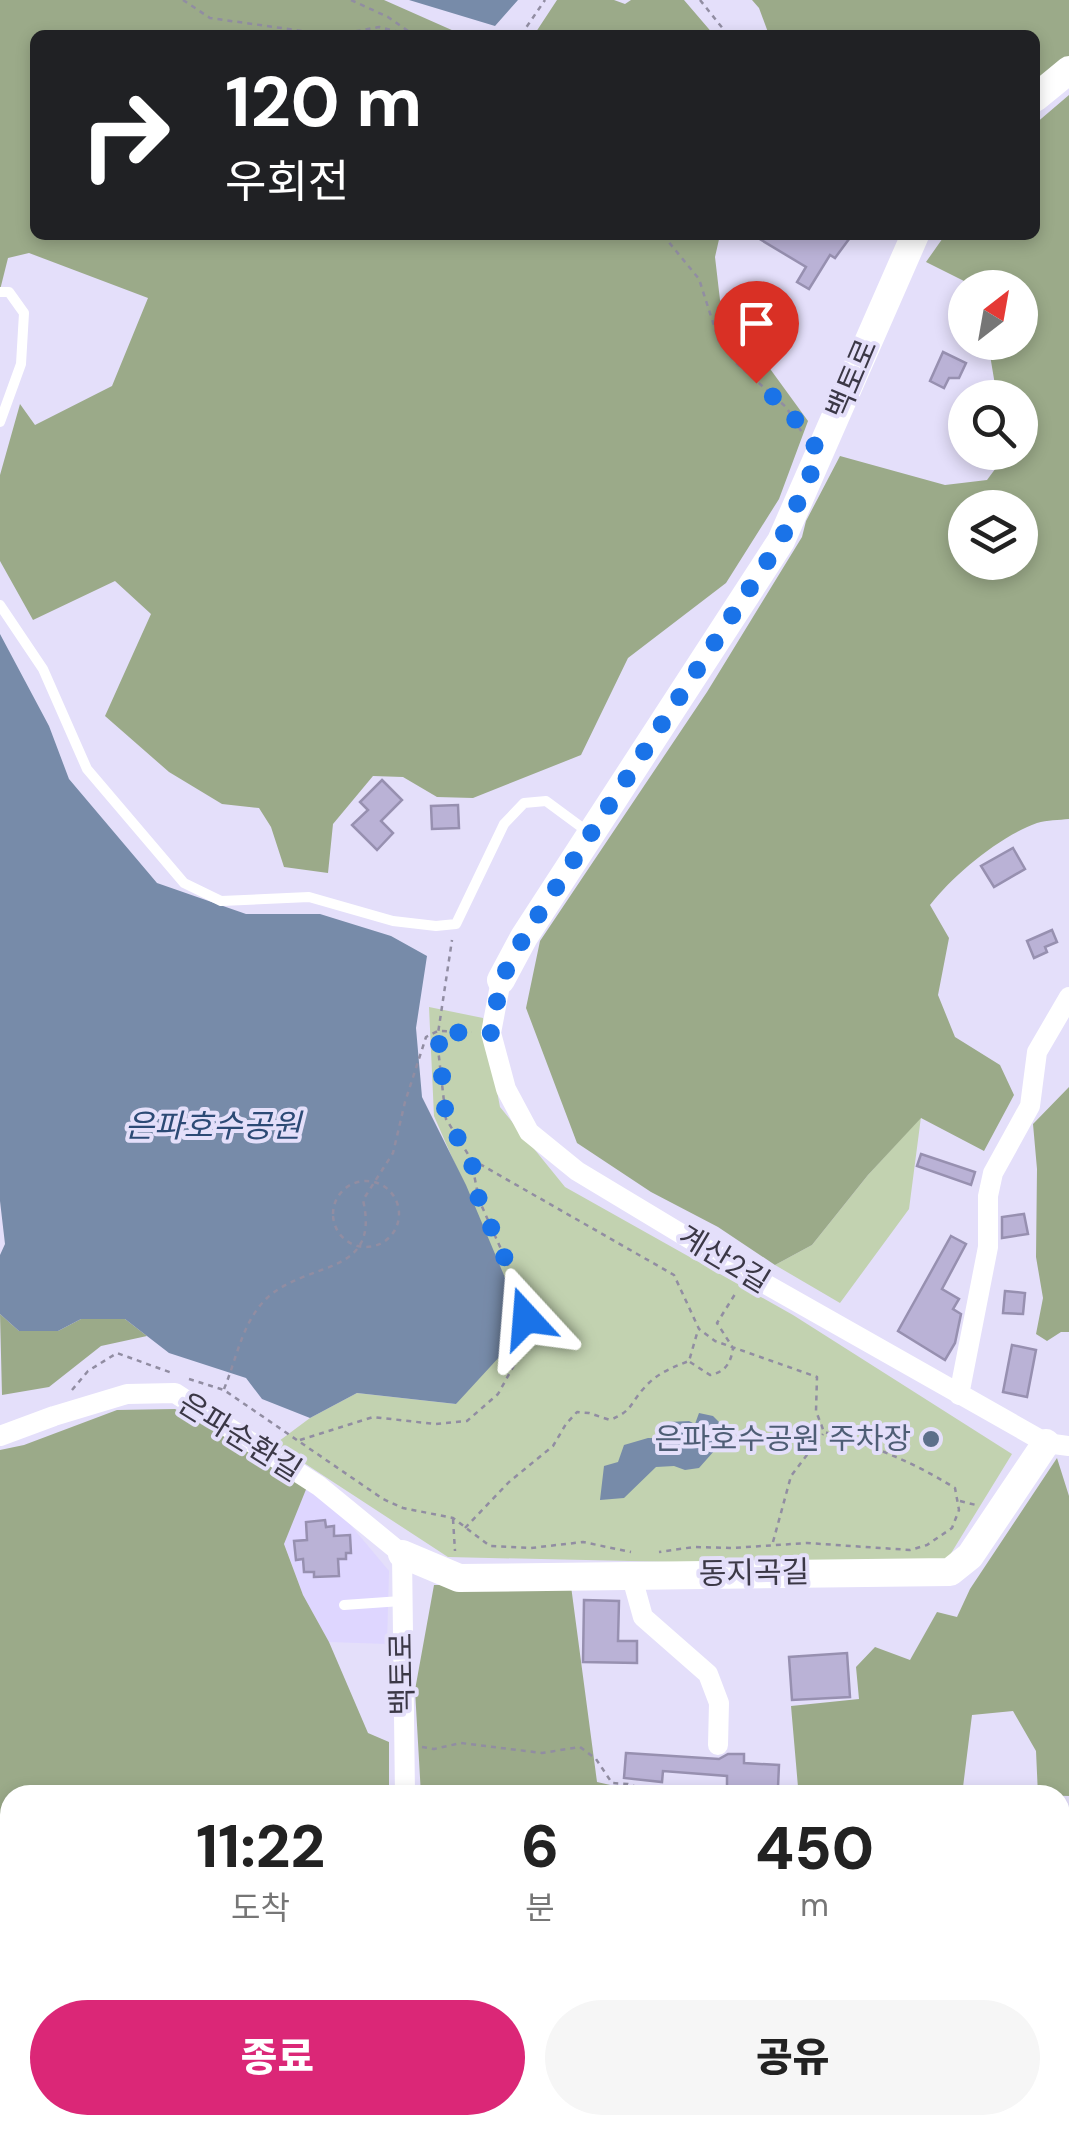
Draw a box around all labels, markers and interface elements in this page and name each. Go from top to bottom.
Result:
text: 120 m [225,57,422,148]
icon: right [60,70,190,200]
text: 우회전 [225,152,349,211]
north arrow [948,270,1038,360]
map controls [948,270,1038,580]
pin [714,281,799,384]
icon: arrive [729,296,784,351]
street label: 백토로 [817,333,886,425]
button: search [948,380,1038,470]
button: layers [948,490,1038,580]
water label: 은파호수공원 [125,1105,304,1147]
street label: 계산2길 [671,1216,777,1301]
position arrow [474,1266,578,1370]
street label: 은파순환길 [171,1383,309,1490]
place label: 은파호수공원 주차장 [655,1419,911,1458]
marker: 은파호수공원 주차장 [920,1428,942,1450]
street label: 동지곡길 [698,1552,810,1593]
street label: 백토로 [381,1632,422,1716]
text: 11:22 [196,1807,325,1886]
text: 6 [521,1807,559,1886]
text: 450 [755,1809,874,1888]
text: m [800,1884,829,1926]
text: 도착 [231,1887,290,1929]
text: 분 [525,1887,555,1929]
button: 종료 [30,2000,525,2115]
button: 공유 [545,2000,1040,2115]

